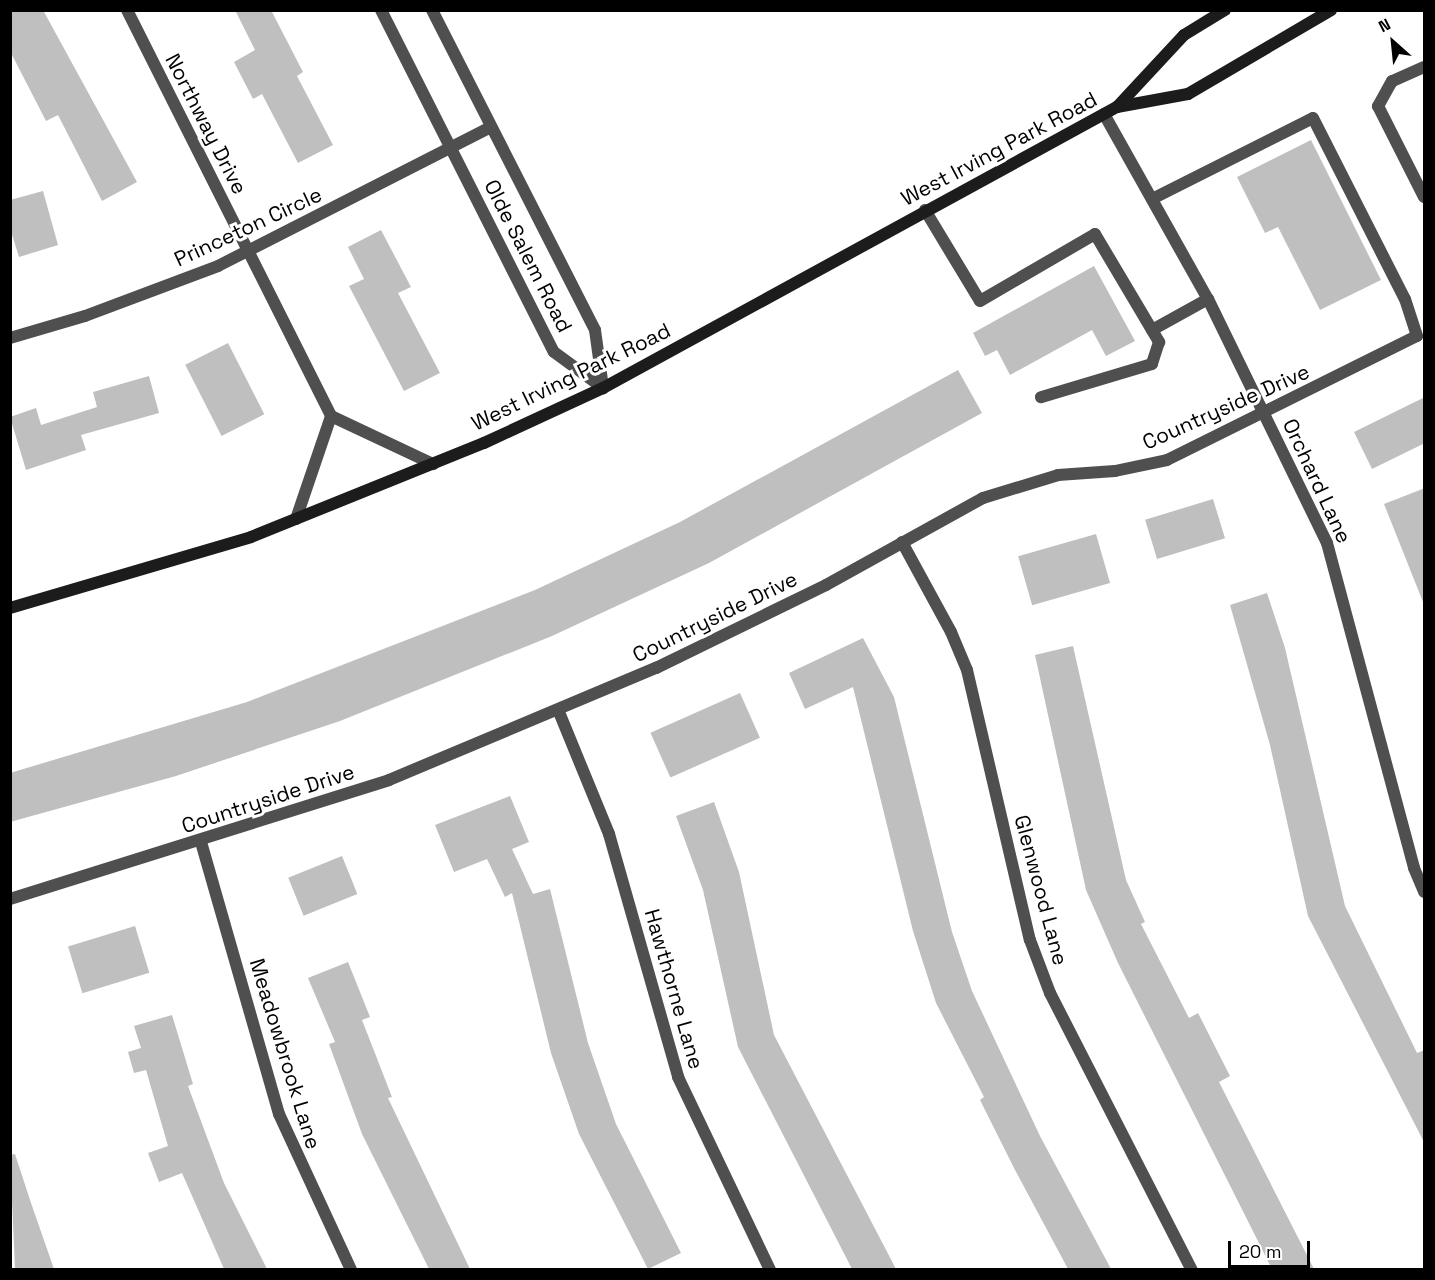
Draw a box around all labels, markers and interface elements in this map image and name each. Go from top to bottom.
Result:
north arrow [1363,12,1423,72]
text: N [1375,14,1394,37]
street label: Northway Drive [160,50,252,198]
street label: West Irving Park Road [897,87,1101,211]
street label: Olde Salem Road [479,175,577,337]
street label: Princeton Circle [170,182,326,272]
street label: West Irving Park Road [467,318,675,436]
street label: Countryside Drive [1139,359,1313,455]
street label: Orchard Lane [1277,415,1357,547]
street label: Countryside Drive [628,566,802,668]
street label: Countryside Drive [178,759,358,839]
street label: Glenwood Lane [1009,812,1073,968]
street label: Hawthorne Lane [639,906,709,1072]
street label: Meadowbrook Lane [244,956,326,1152]
scale bar [1231,1229,1314,1267]
text: 20 m [1239,1240,1282,1263]

